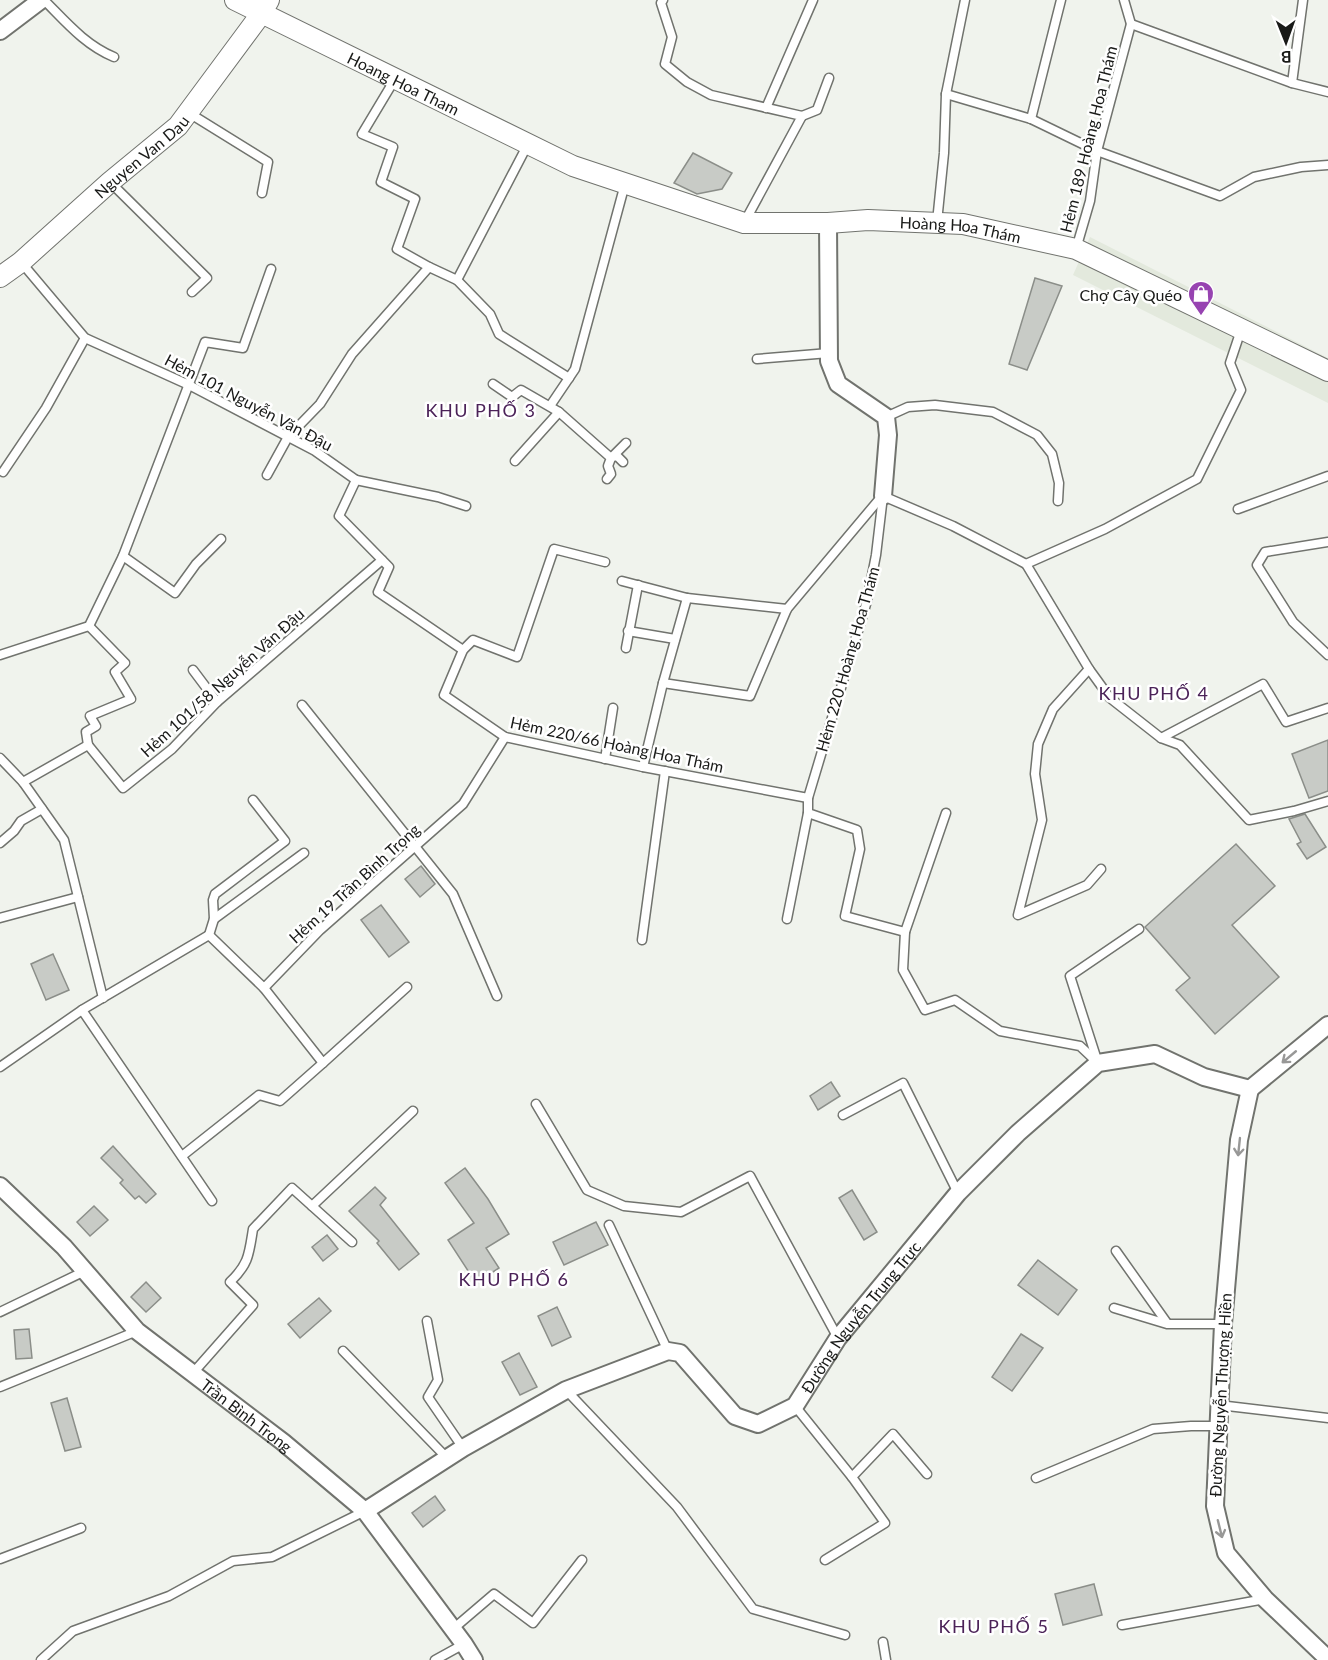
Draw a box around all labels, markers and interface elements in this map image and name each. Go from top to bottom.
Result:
north arrow [1256,12,1316,72]
street label: Hẻm 189 Hoàng Hoa Thám [1056,44,1120,234]
street label: Hoang Hoa Tham [345,47,463,118]
text: B [1281,48,1292,67]
street label: Nguyen Van Dau [90,111,192,201]
street label: Hoàng Hoa Thám [899,212,1023,246]
shop icon: Chợ Cây Quéo [1186,279,1216,317]
place label: Chợ Cây Quéo [1079,285,1182,304]
street label: Hẻm 101 Nguyễn Văn Đậu [162,350,336,454]
district label: KHU PHỐ 3 [425,399,537,421]
street label: Hẻm 220 Hoàng Hoa Thám [811,564,883,754]
street label: Hẻm 101/58 Nguyễn Văn Đậu [136,604,308,760]
district label: KHU PHỐ 4 [1098,682,1210,704]
street label: Hẻm 220/66 Hoàng Hoa Thám [509,712,725,776]
street label: Hẻm 19 Trần Bình Trọng [285,819,423,947]
one-way arrow [1282,1050,1297,1064]
one-way arrow [1233,1136,1244,1156]
street label: Đường Nguyễn Trung Trực [796,1237,924,1396]
district label: KHU PHỐ 6 [458,1268,570,1290]
street label: Đường Nguyễn Thượng Hiền [1205,1292,1235,1498]
street label: Trần Bình Trọng [198,1374,296,1455]
one-way arrow [1215,1519,1227,1538]
district label: KHU PHỐ 5 [938,1615,1050,1637]

